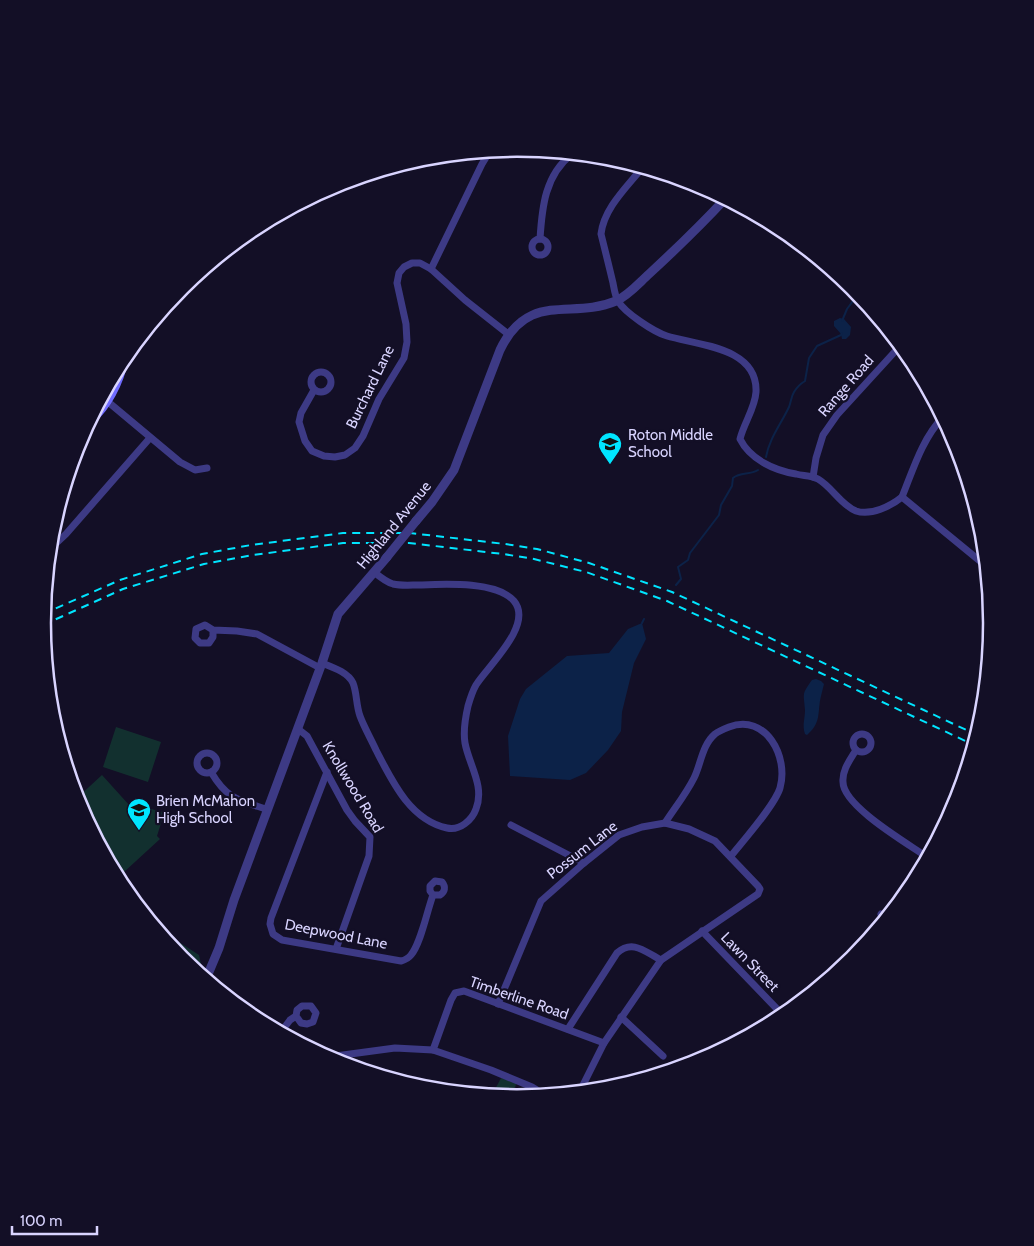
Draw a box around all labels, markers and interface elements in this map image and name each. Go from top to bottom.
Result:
street label: Burchard Lane [342,342,398,432]
street label: Range Road [814,352,878,420]
place label: Roton Middle School [628,426,713,461]
school or university icon: Roton Middle School [597,431,623,465]
street label: Highland Avenue [353,477,435,572]
street label: Knollwood Road [319,738,387,836]
place label: Brien McMahon High School [156,792,255,827]
school or university icon: Brien McMahon High School [126,797,152,831]
street label: Possum Lane [543,817,621,883]
street label: Deepwood Lane [283,915,389,953]
street label: Lawn Street [717,929,783,995]
street label: Timberline Road [467,973,571,1023]
scale bar [12,1204,98,1236]
text: 100 m [20,1212,62,1230]

